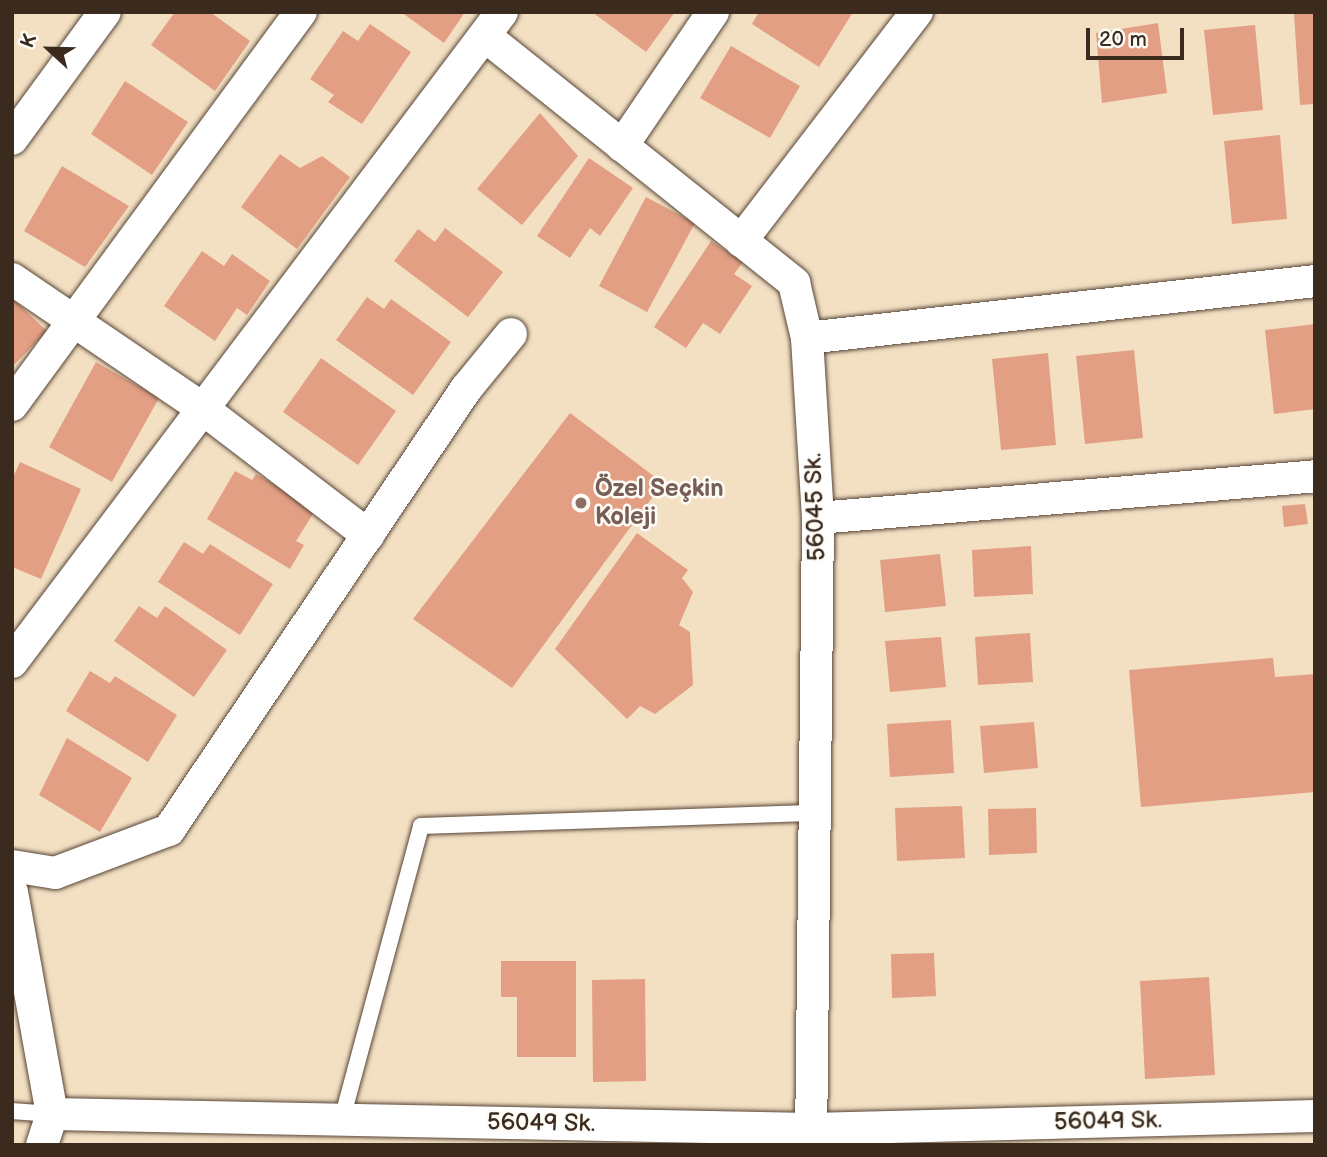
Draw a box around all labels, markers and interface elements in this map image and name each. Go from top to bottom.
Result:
north arrow [14,14,84,84]
scale bar [1089,14,1187,58]
text: 20 m [1099,27,1147,52]
text: K [16,31,42,51]
street label: 56045 Sk. [799,452,831,562]
place label: Özel Seçkin Koleji [595,475,724,531]
marker: Özel Seçkin Koleji [573,495,589,511]
street label: 56049 Sk. [1053,1106,1163,1136]
street label: 56049 Sk. [486,1108,596,1138]

